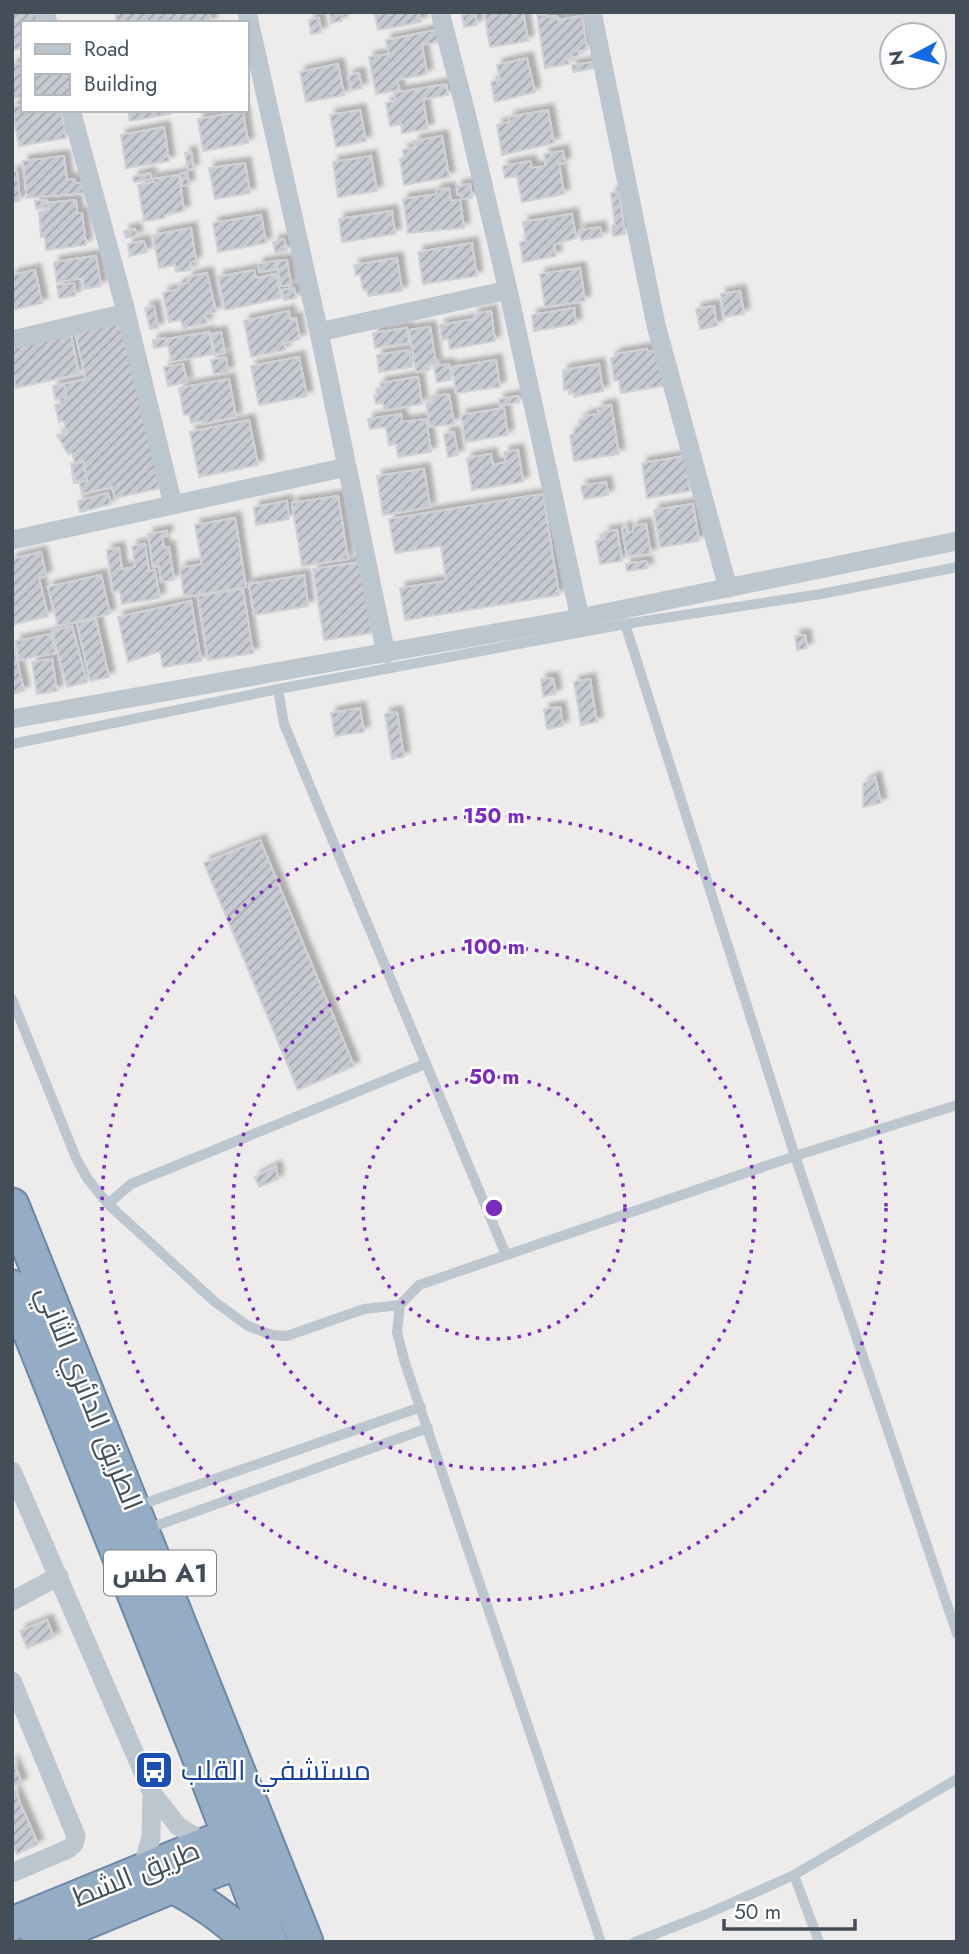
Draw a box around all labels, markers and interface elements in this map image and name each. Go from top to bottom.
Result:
legend [21,21,248,112]
north arrow [878,21,948,91]
text: Road [84,34,129,64]
text: N [882,49,911,67]
text: Building [84,69,157,99]
text: 150 m [463,801,525,831]
text: 100 m [463,932,525,962]
text: 50 m [469,1062,519,1092]
centre of rings [482,1196,506,1220]
street label: الطريق الدائري الثاني [25,1280,153,1517]
road number: طس A1 [104,1550,216,1596]
bus stop icon: مستشفي القلب [133,1749,175,1791]
place label: مستشفي القلب [181,1750,371,1792]
street label: طريق الشط [66,1829,206,1918]
scale bar [724,1888,855,1932]
text: 50 m [734,1897,781,1927]

